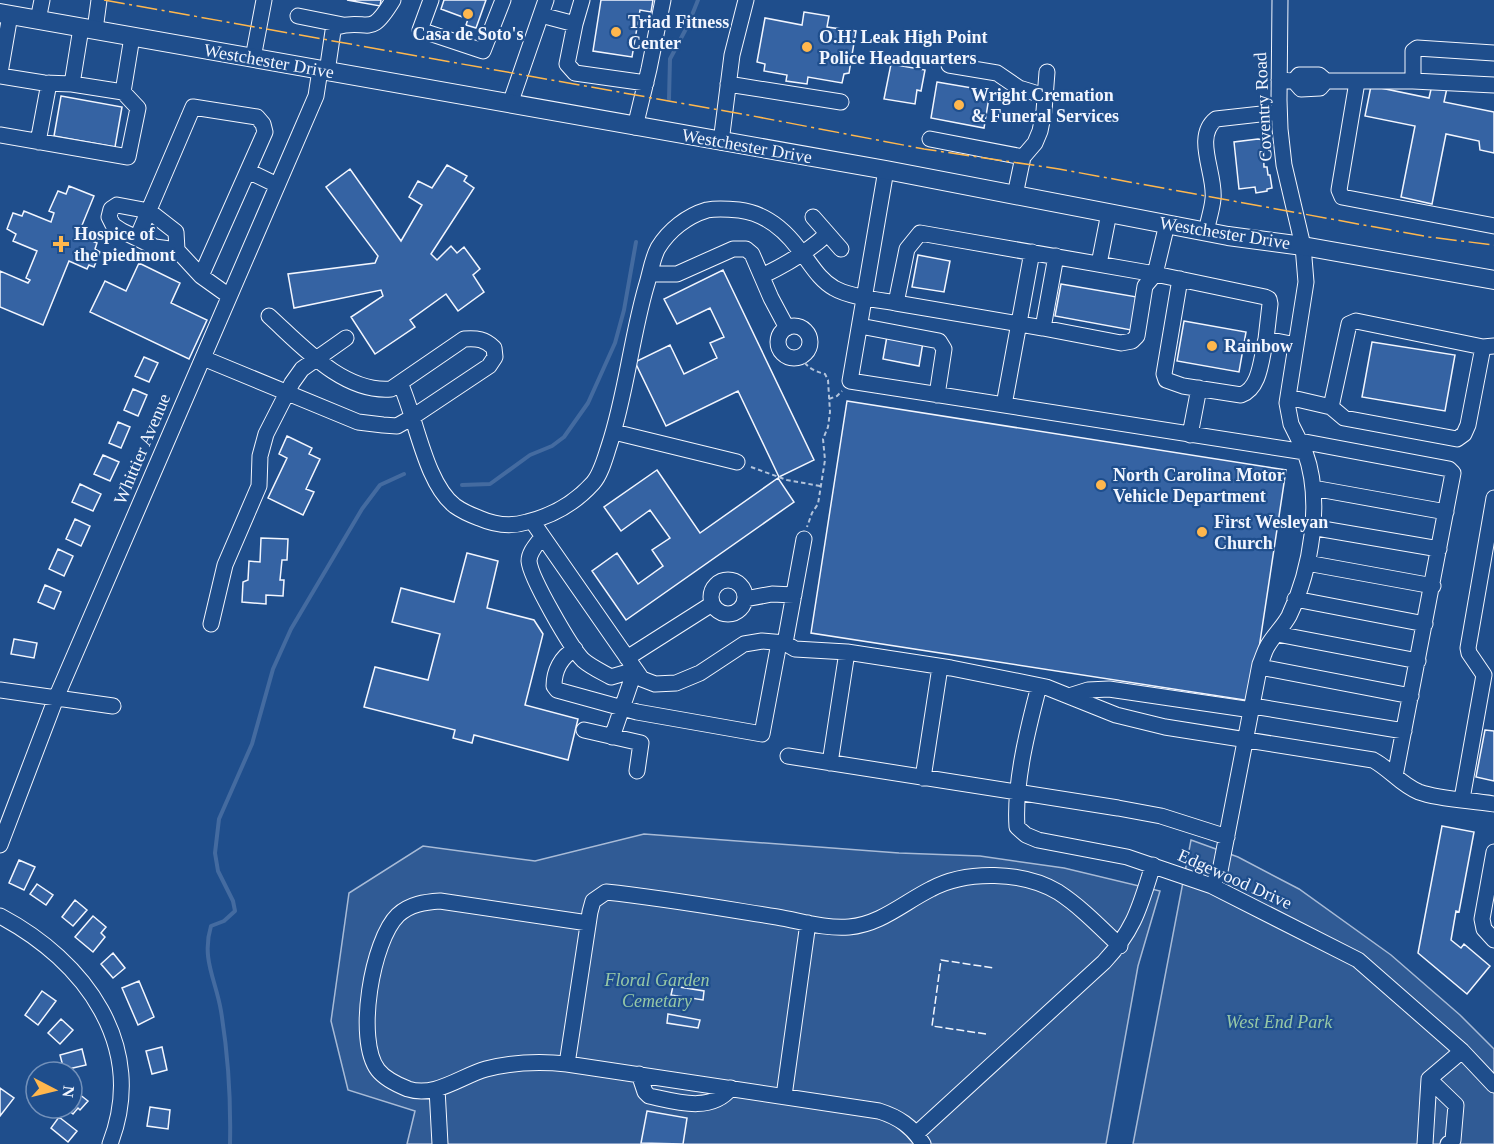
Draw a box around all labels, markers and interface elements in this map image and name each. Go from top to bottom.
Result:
marker: Casa de Soto's [461,7,475,21]
place label: Triad Fitness Center [628,12,729,53]
place label: Casa de Soto's [412,24,524,44]
marker: Triad Fitness Center [609,25,623,39]
place label: O.H. Leak High Point Police Headquarters [819,27,988,68]
street label: Westchester Drive [202,40,336,82]
marker: O.H. Leak High Point Police Headquarters [800,40,814,54]
street label: Coventry Road [1250,52,1276,162]
place label: Wright Cremation & Funeral Services [971,85,1119,126]
marker: Wright Cremation & Funeral Services [952,98,966,112]
street label: Westchester Drive [680,125,814,167]
street label: Westchester Drive [1158,213,1292,253]
place label: Hospice of the piedmont [74,224,176,265]
marker: Hospice of the piedmont [52,235,70,253]
place label: Rainbow [1224,336,1293,356]
marker: Rainbow [1205,339,1219,353]
street label: Whittier Avenue [110,391,174,507]
place label: North Carolina Motor Vehicle Department [1113,465,1285,506]
marker: North Carolina Motor Vehicle Department [1094,478,1108,492]
place label: First Wesleyan Church [1214,512,1328,553]
marker: First Wesleyan Church [1195,525,1209,539]
street label: Edgewood Drive [1175,845,1295,913]
park label: Floral Garden Cemetary [604,970,709,1011]
park label: West End Park [1226,1012,1333,1032]
north arrow [24,1060,84,1120]
text: N [59,1085,78,1099]

